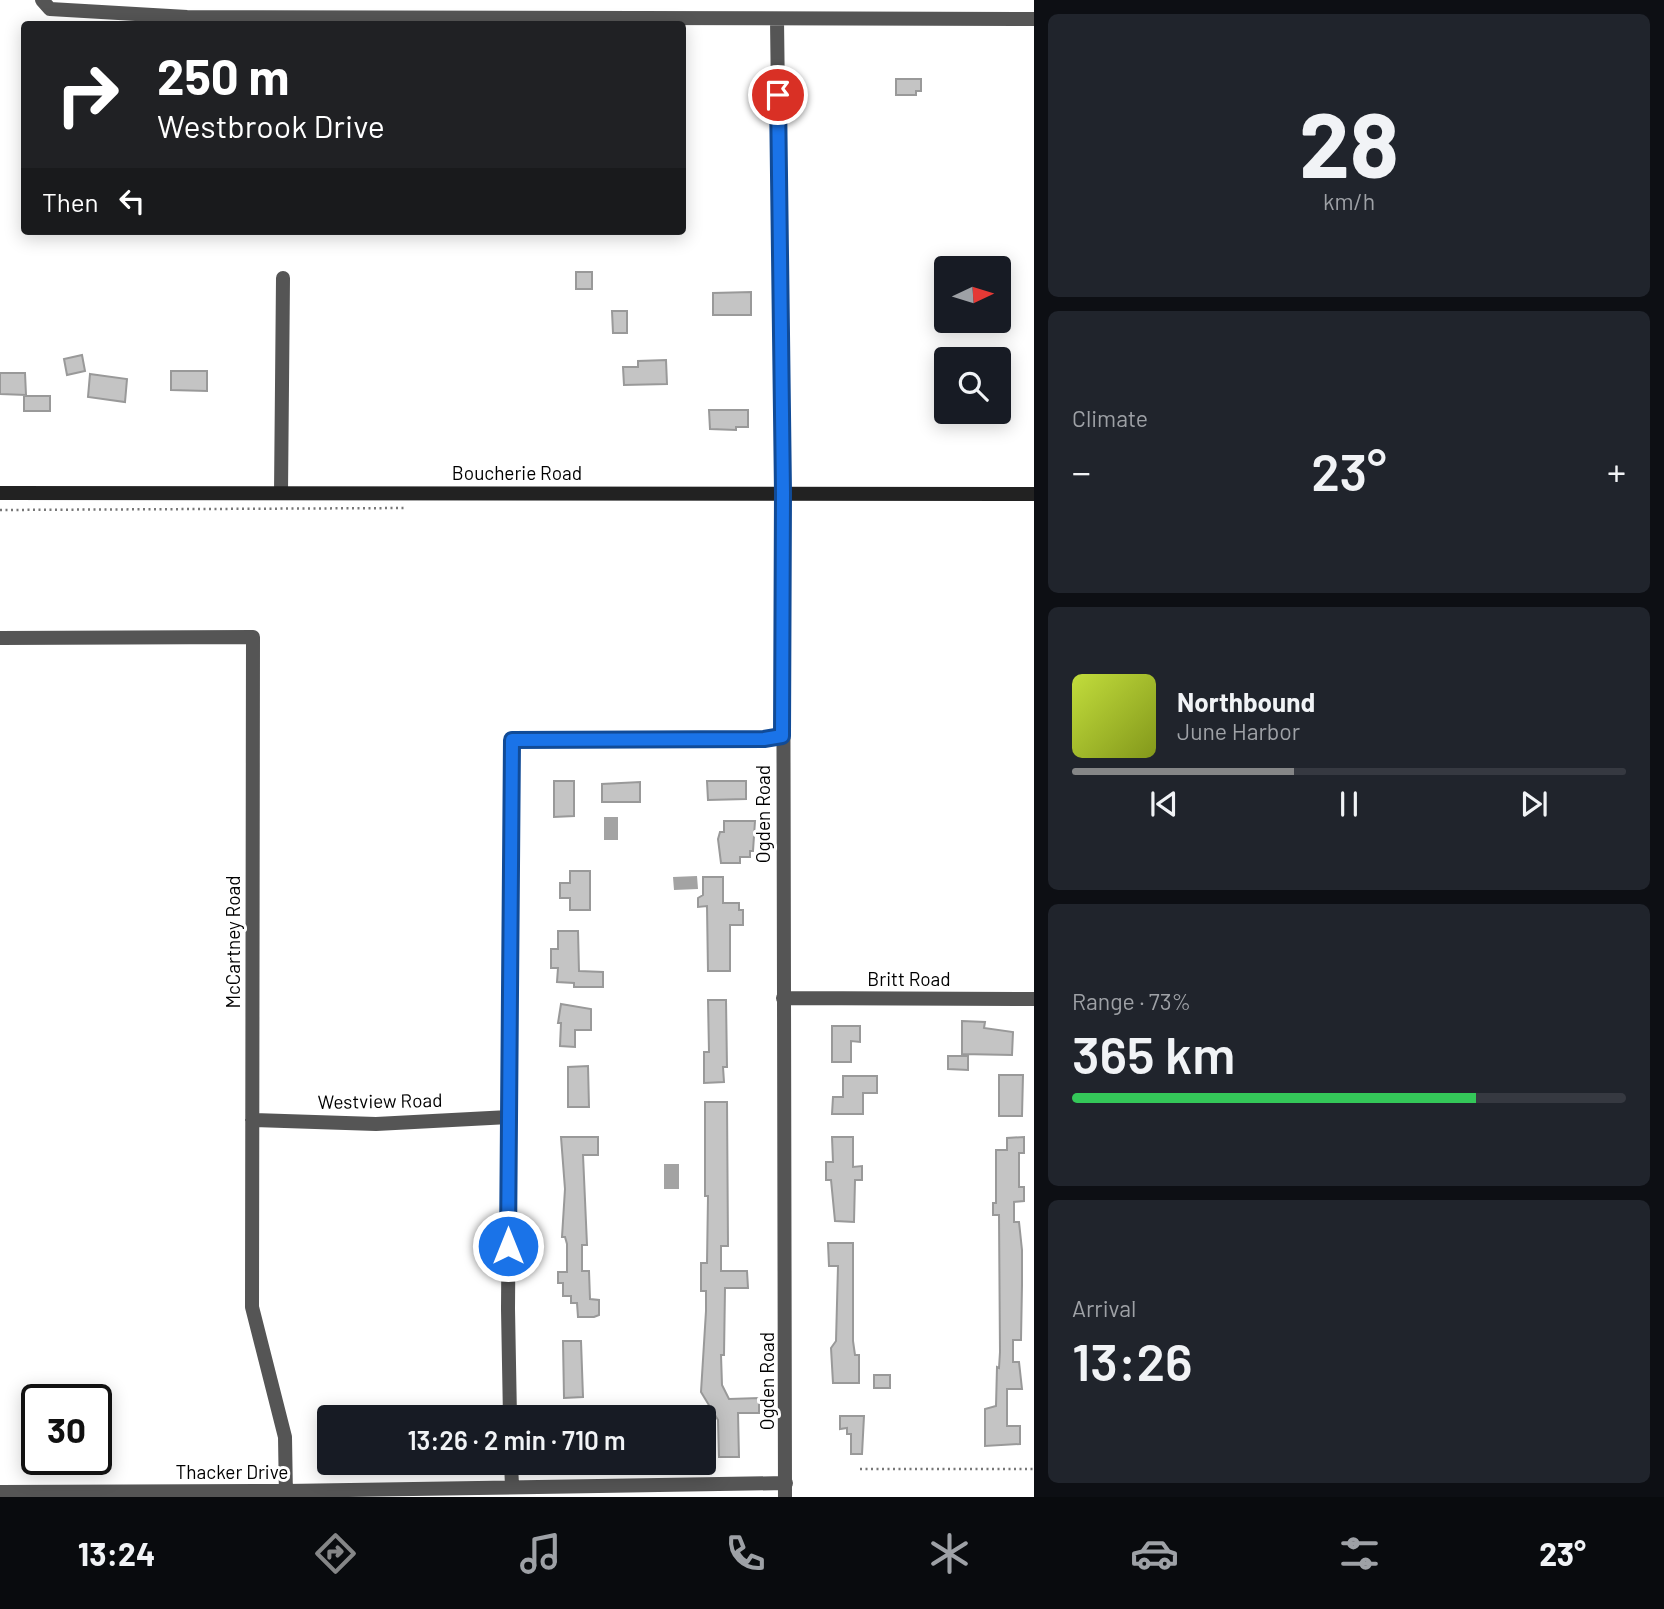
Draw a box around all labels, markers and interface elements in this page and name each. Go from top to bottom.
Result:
text: 250 m [157,46,290,105]
icon: right [42,49,133,140]
pin [748,65,808,125]
icon: arrive [759,76,797,114]
text: 28 [1299,87,1399,196]
text: Westbrook Drive [157,106,385,144]
icon: left [113,182,151,220]
text: Then [42,186,99,217]
text: km/h [1323,187,1375,215]
north arrow [934,256,1012,332]
map controls [934,256,1011,424]
button: search [934,347,1011,424]
text: Climate [1072,404,1148,432]
text: 23° [1311,439,1387,501]
text: − [1072,448,1091,494]
text: + [1607,448,1626,494]
street label: Boucherie Road [452,461,582,484]
text: Northbound [1177,686,1315,717]
text: June Harbor [1177,717,1300,745]
street label: Ogden Road [751,765,774,863]
icon: previous [1145,785,1183,823]
icon: pause [1330,785,1368,823]
icon: next [1515,785,1553,823]
street label: McCartney Road [221,875,244,1009]
street label: Britt Road [867,967,951,990]
text: Range · 73% [1072,987,1191,1015]
text: 365 km [1072,1022,1235,1084]
street label: Westview Road [317,1088,443,1113]
position arrow [471,1209,545,1283]
text: Arrival [1072,1294,1136,1322]
text: 13:26 [1072,1329,1193,1391]
street label: Ogden Road [755,1332,778,1430]
speed limit sign: 30 [21,1384,112,1475]
text: 13:26 · 2 min · 710 m [407,1424,626,1455]
street label: Thacker Drive [176,1460,288,1483]
icon: directions [311,1529,360,1578]
icon: music [516,1529,565,1578]
icon: phone [721,1529,770,1578]
icon: climate [925,1529,974,1578]
icon: car [1130,1529,1179,1578]
icon: filters [1335,1529,1384,1578]
text: 13:24 [78,1534,155,1572]
text: 23° [1539,1534,1586,1572]

